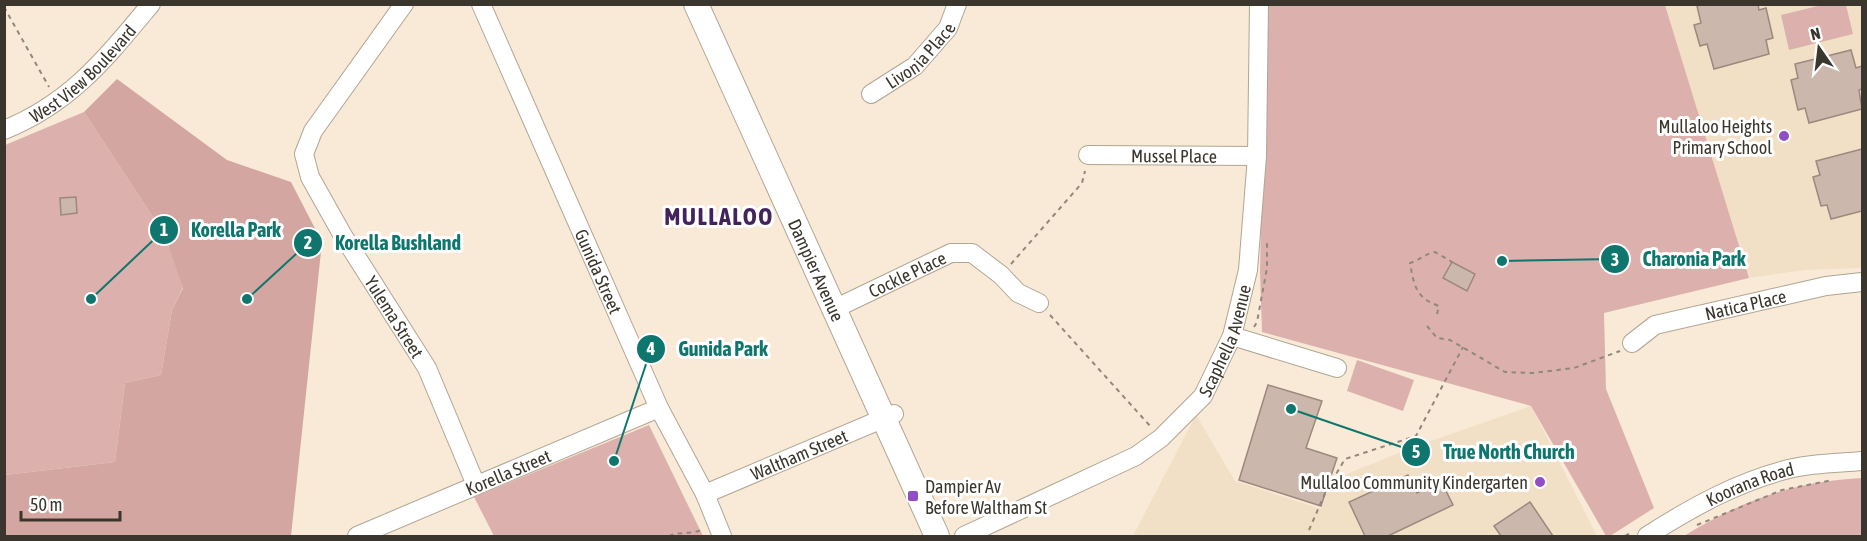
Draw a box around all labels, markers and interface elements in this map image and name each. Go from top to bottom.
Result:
north arrow [1789,18,1849,78]
street label: West View Boulevard [26,20,140,126]
street label: Livonia Place [882,20,959,92]
text: N [1809,24,1822,43]
place label: Mullaloo Heights Primary School [1659,116,1772,158]
marker: Mullaloo Heights Primary School [1777,129,1791,143]
street label: Mussel Place [1131,145,1217,166]
district label: MULLALOO [664,203,774,230]
callout: Korella Park [149,211,293,249]
street label: Dampier Avenue [784,216,849,324]
text: Korella Park [191,218,281,241]
text: 1 [160,219,168,240]
callout: Korella Bushland [293,224,473,262]
street label: Gunida Street [571,226,626,317]
text: Korella Bushland [335,231,461,254]
text: 2 [304,232,312,253]
callout: Charonia Park [1600,240,1757,278]
street label: Cockle Place [865,247,949,301]
text: Charonia Park [1642,247,1746,270]
text: 3 [1611,249,1619,270]
street label: Yulema Street [361,272,428,362]
street label: Scaphella Avenue [1194,282,1255,400]
street label: Natica Place [1703,285,1788,324]
callout: Gunida Park [636,330,779,368]
text: Gunida Park [678,337,768,360]
text: 4 [646,338,655,359]
street label: Waltham Street [747,425,850,484]
callout: True North Church [1401,433,1586,471]
text: True North Church [1443,440,1575,463]
text: 5 [1412,441,1420,462]
street label: Korella Street [462,445,554,499]
street label: Koorana Road [1702,458,1796,510]
place label: Mullaloo Community Kindergarten [1300,472,1528,493]
marker: Mullaloo Community Kindergarten [1533,475,1547,489]
place label: Dampier Av Before Waltham St [925,476,1047,518]
scale bar [21,484,120,522]
marker: Dampier Av Before Waltham St [906,489,920,503]
text: 50 m [30,494,62,515]

